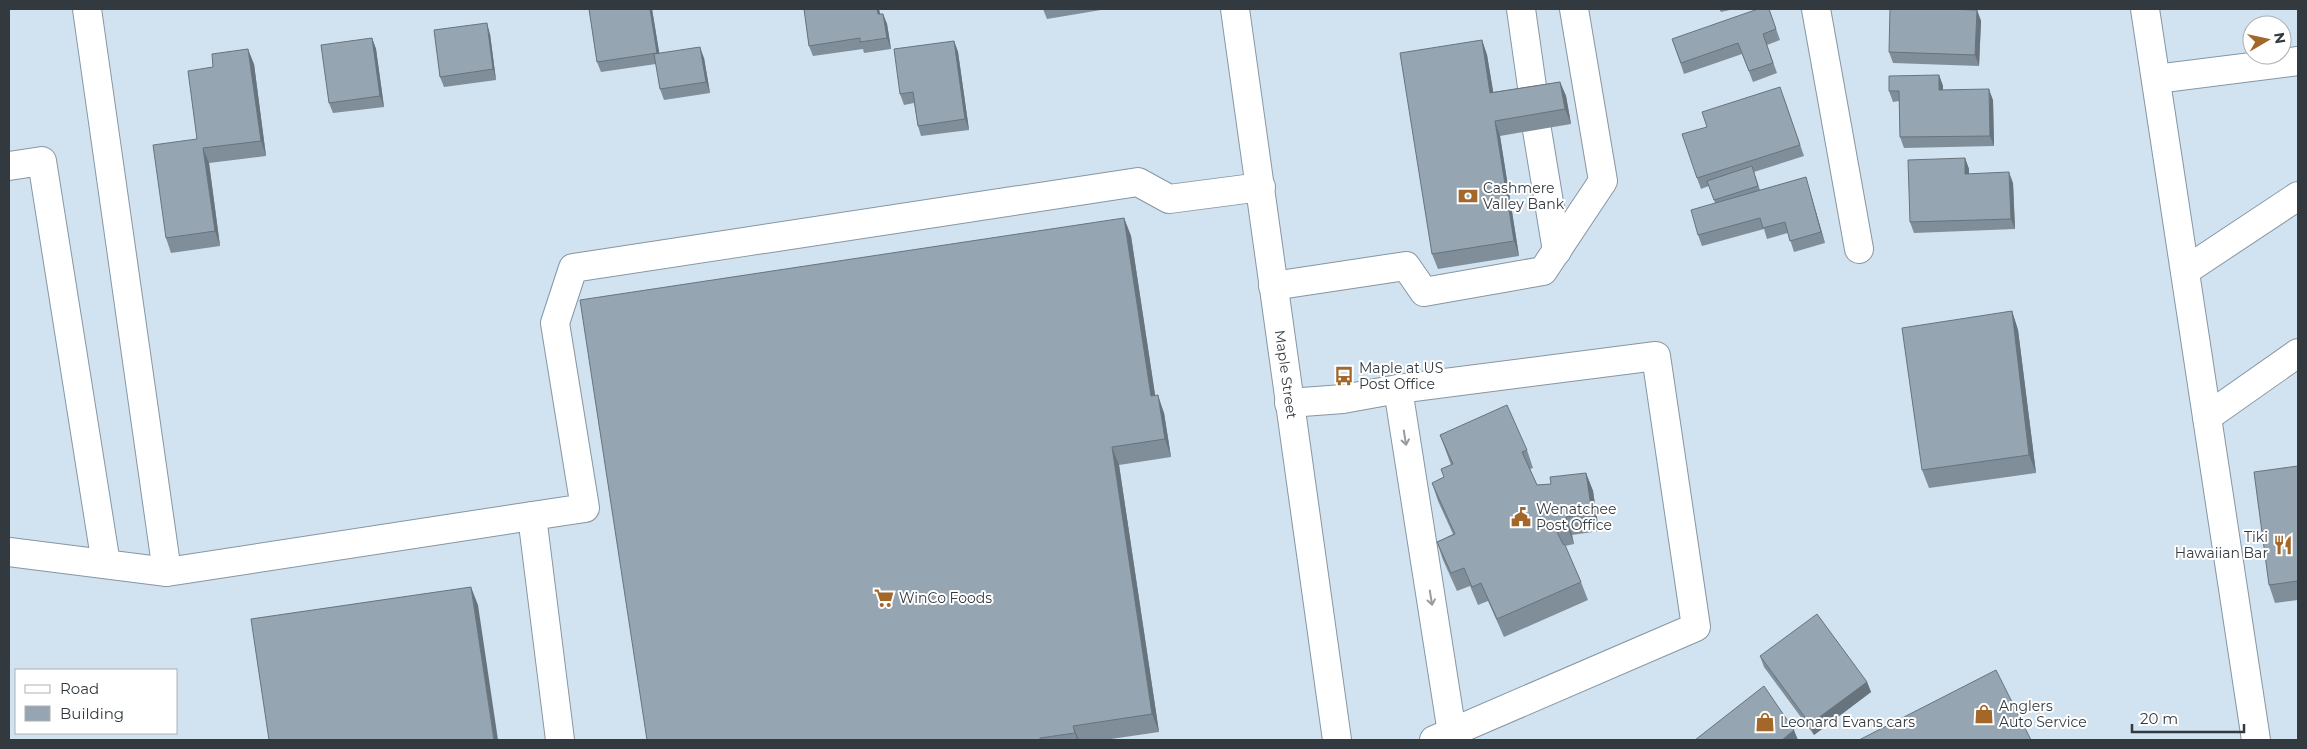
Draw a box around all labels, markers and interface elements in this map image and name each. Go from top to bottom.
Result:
north arrow [2242,15,2292,65]
text: N [2270,31,2290,45]
place label: Cashmere Valley Bank [1483,179,1565,213]
bank icon: Cashmere Valley Bank [1457,185,1479,207]
street label: Maple Street [1271,329,1301,420]
place label: Maple at US Post Office [1359,359,1443,393]
bus stop icon: Maple at US Post Office [1333,365,1355,387]
one-way arrow [1401,429,1411,445]
place label: Wenatchee Post Office [1536,500,1617,534]
public building icon: Wenatchee Post Office [1510,506,1532,528]
place label: Tiki Hawaiian Bar [2175,528,2268,562]
restaurant icon: Tiki Hawaiian Bar [2272,534,2294,556]
supermarket icon: WinCo Foods [873,587,895,609]
place label: WinCo Foods [899,589,992,607]
one-way arrow [1426,590,1436,606]
legend [15,669,178,734]
text: Road [60,679,99,698]
place label: Anglers Auto Service [1999,697,2087,731]
scale bar [2132,702,2244,734]
shop icon: Anglers Auto Service [1973,703,1995,725]
text: Building [60,704,124,723]
text: 20 m [2140,709,2178,728]
shop icon: Leonard Evans cars [1754,711,1776,733]
place label: Leonard Evans cars [1780,713,1915,731]

